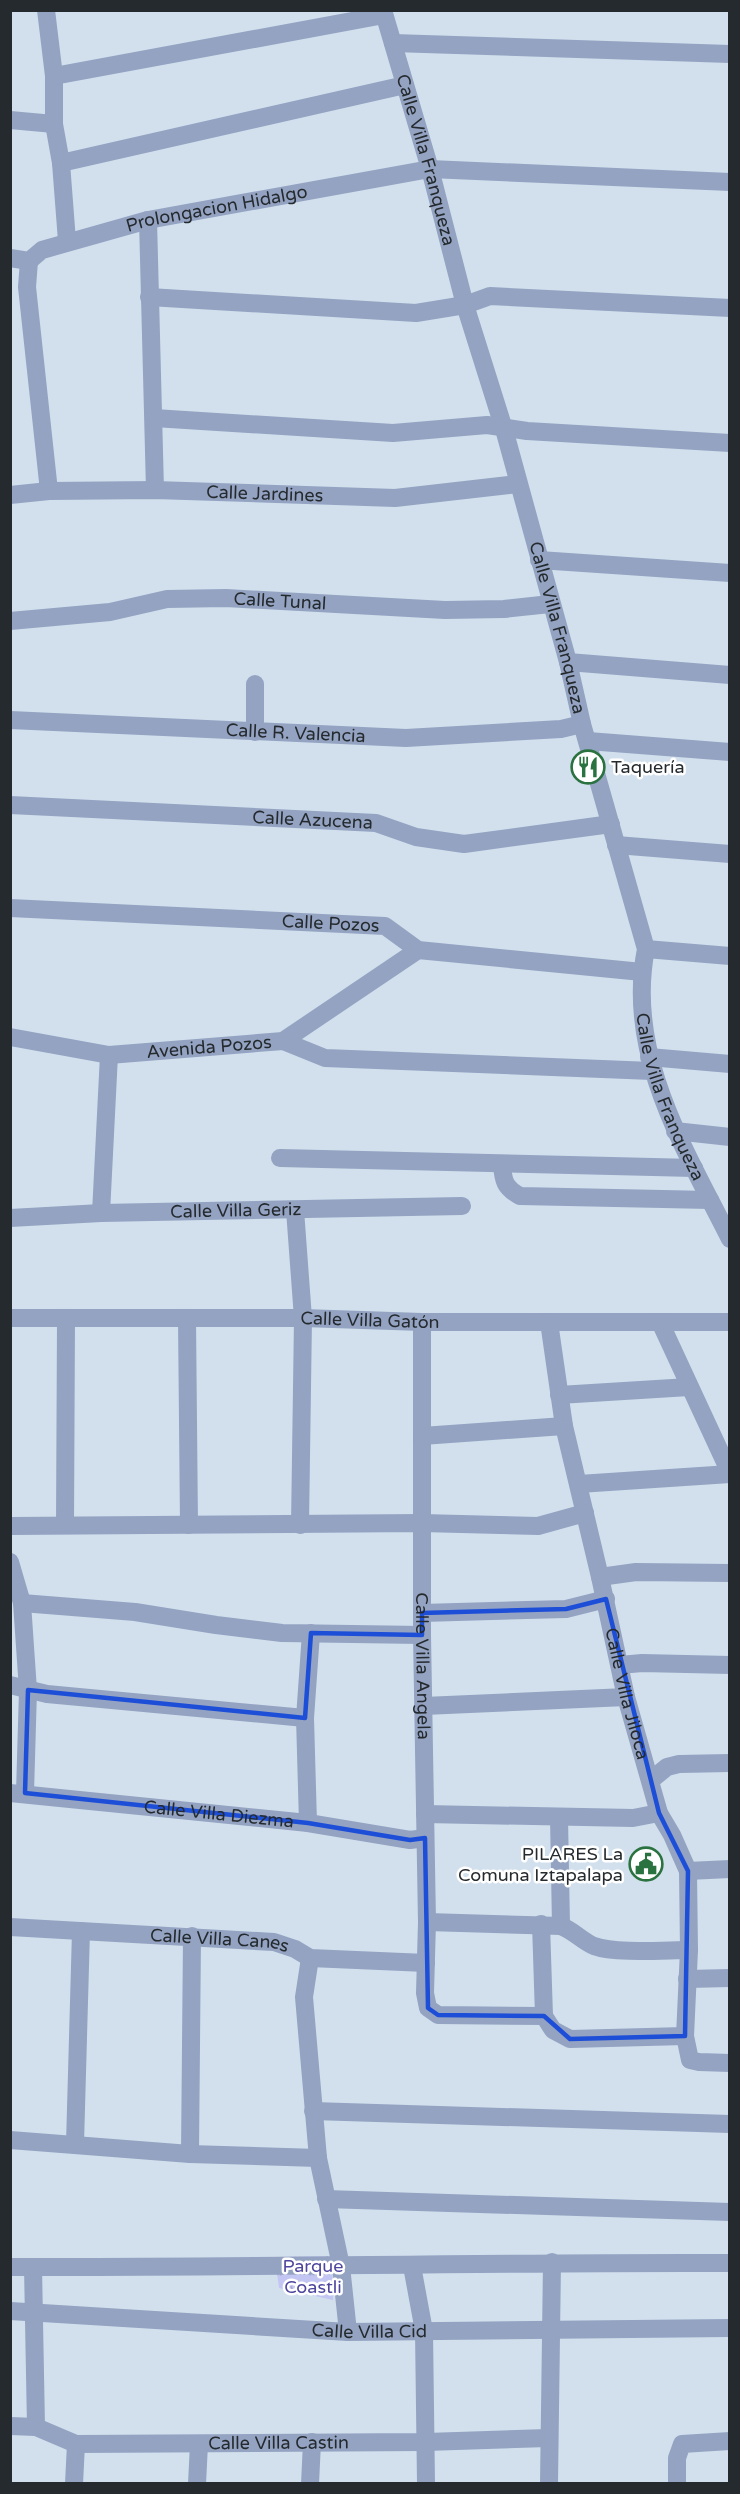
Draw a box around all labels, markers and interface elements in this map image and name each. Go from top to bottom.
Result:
street label: Calle Villa Franqueza [392,72,460,248]
street label: Prolongacion Hidalgo [123,180,309,237]
street label: Calle Jardines [206,481,324,507]
street label: Calle Villa Franqueza [524,539,590,716]
street label: Calle Tunal [233,587,327,614]
street label: Calle R. Valencia [225,719,366,747]
restaurant icon: Taquería [570,749,606,785]
place label: Taquería [611,756,685,778]
street label: Calle Azucena [252,806,373,834]
street label: Calle Pozos [281,910,380,937]
street label: Calle Villa Franqueza [631,1012,709,1184]
street label: Avenida Pozos [146,1031,272,1063]
street label: Calle Villa Geriz [170,1198,302,1223]
street label: Calle Villa Gatón [300,1307,440,1333]
street label: Calle Villa Angela [411,1592,435,1740]
street label: Calle Villa Jiloca [600,1626,654,1762]
street label: Calle Villa Diezma [143,1796,295,1833]
place label: PILARES La Comuna Iztapalapa [458,1843,623,1886]
public building icon: PILARES La Comuna Iztapalapa [628,1846,664,1882]
street label: Calle Villa Canes [149,1924,292,1957]
park label: Parque Coastli [283,2255,343,2298]
street label: Calle Villa Cid [311,2319,427,2343]
street label: Calle Villa Castin [208,2431,349,2454]

